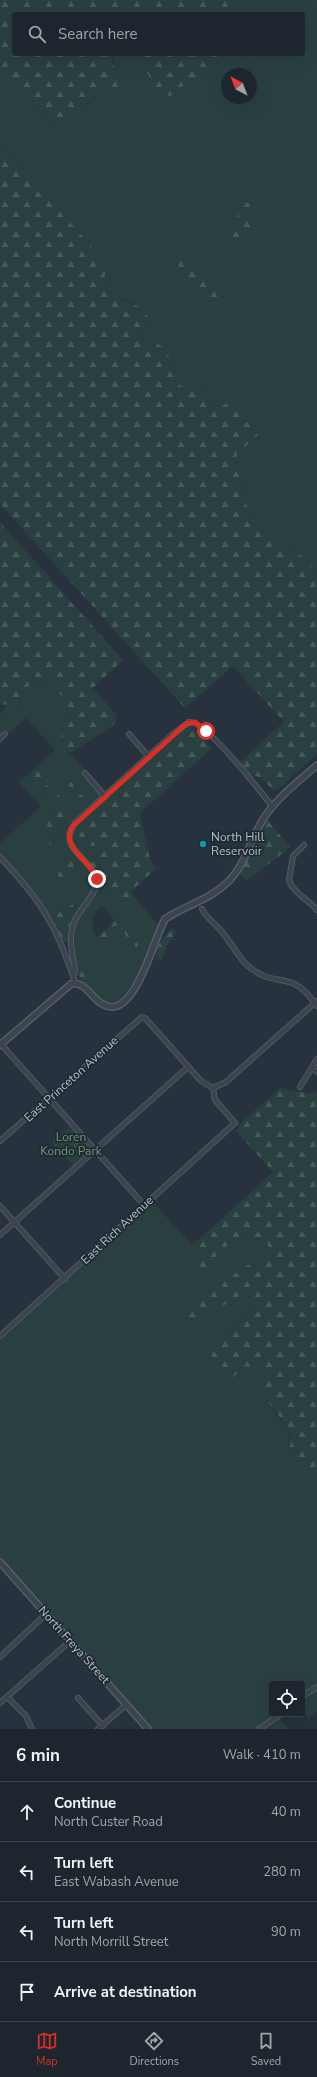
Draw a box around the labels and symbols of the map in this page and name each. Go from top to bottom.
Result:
north arrow [221,68,257,104]
route start [197,722,215,740]
place label: North Hill Reservoir [211,829,265,859]
marker: North Hill Reservoir [198,839,208,849]
route end [88,870,106,888]
street label: East Princeton Avenue [21,1033,121,1125]
park label: Loren Kondo Park [40,1129,103,1159]
street label: East Rich Avenue [77,1192,157,1268]
street label: North Freya Street [35,1603,114,1688]

